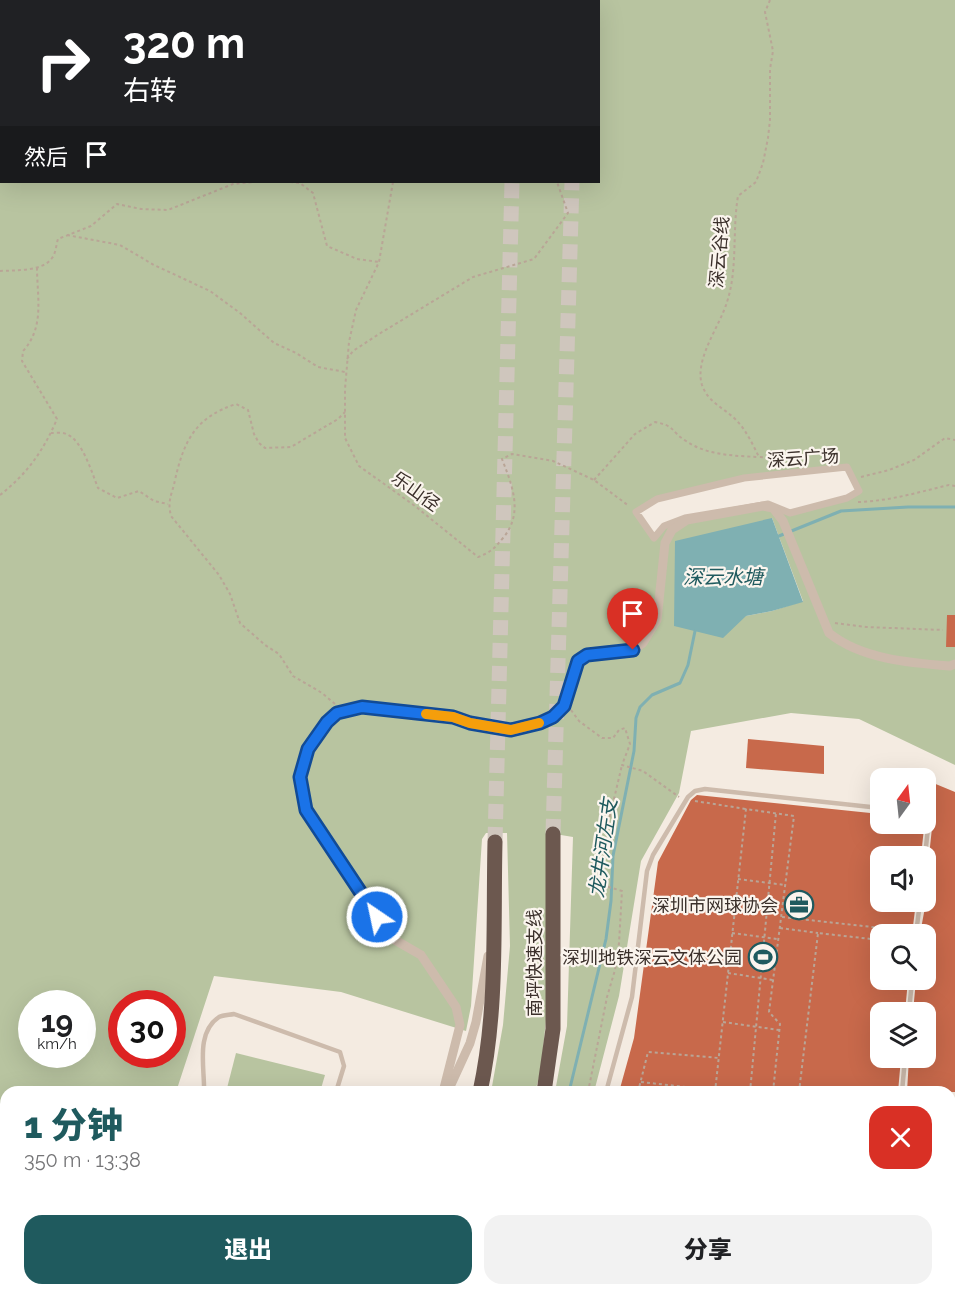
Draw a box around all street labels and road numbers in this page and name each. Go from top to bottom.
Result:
street label: 深云谷线 [705,215,733,289]
street label: 深云广场 [766,445,840,471]
street label: 乐山径 [388,467,444,515]
street label: 南坪快速支线 [524,909,545,1017]

